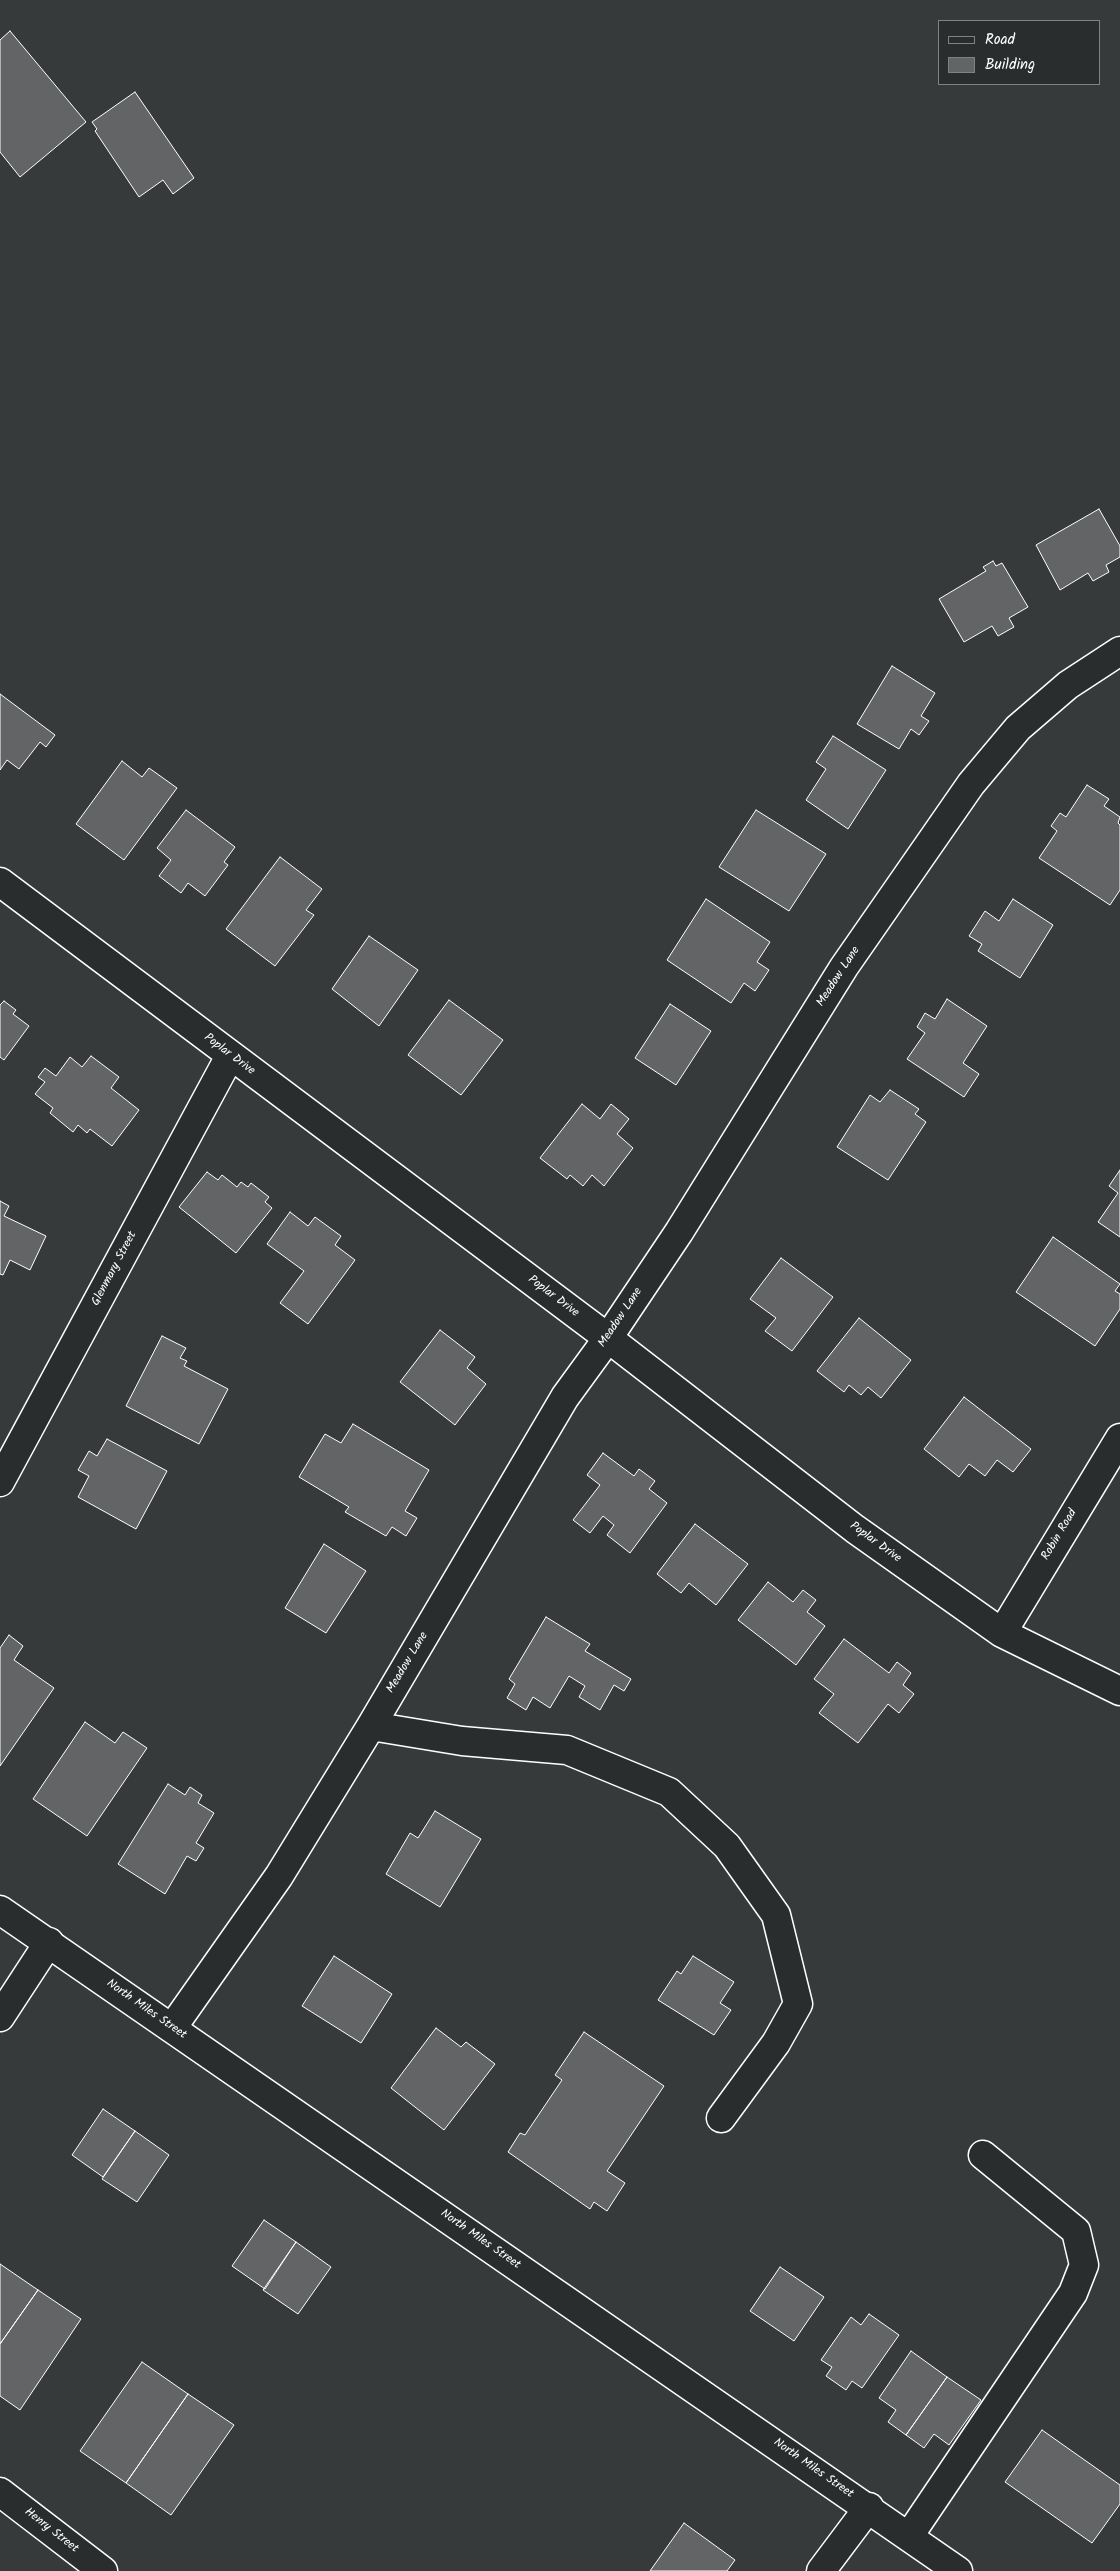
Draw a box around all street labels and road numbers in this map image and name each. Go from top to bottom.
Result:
street label: Meadow Lane [814,944,864,1010]
street label: Poplar Drive [201,1031,257,1079]
street label: Glenmary Street [89,1229,141,1309]
street label: Poplar Drive [525,1273,581,1321]
street label: Meadow Lane [596,1285,646,1351]
street label: Robin Road [1039,1507,1081,1563]
street label: Poplar Drive [846,1520,904,1566]
street label: Meadow Lane [384,1630,432,1696]
street label: North Miles Street [103,1977,189,2043]
street label: North Miles Street [437,2207,523,2273]
street label: North Miles Street [770,2436,856,2502]
street label: Henry Street [21,2505,81,2557]

